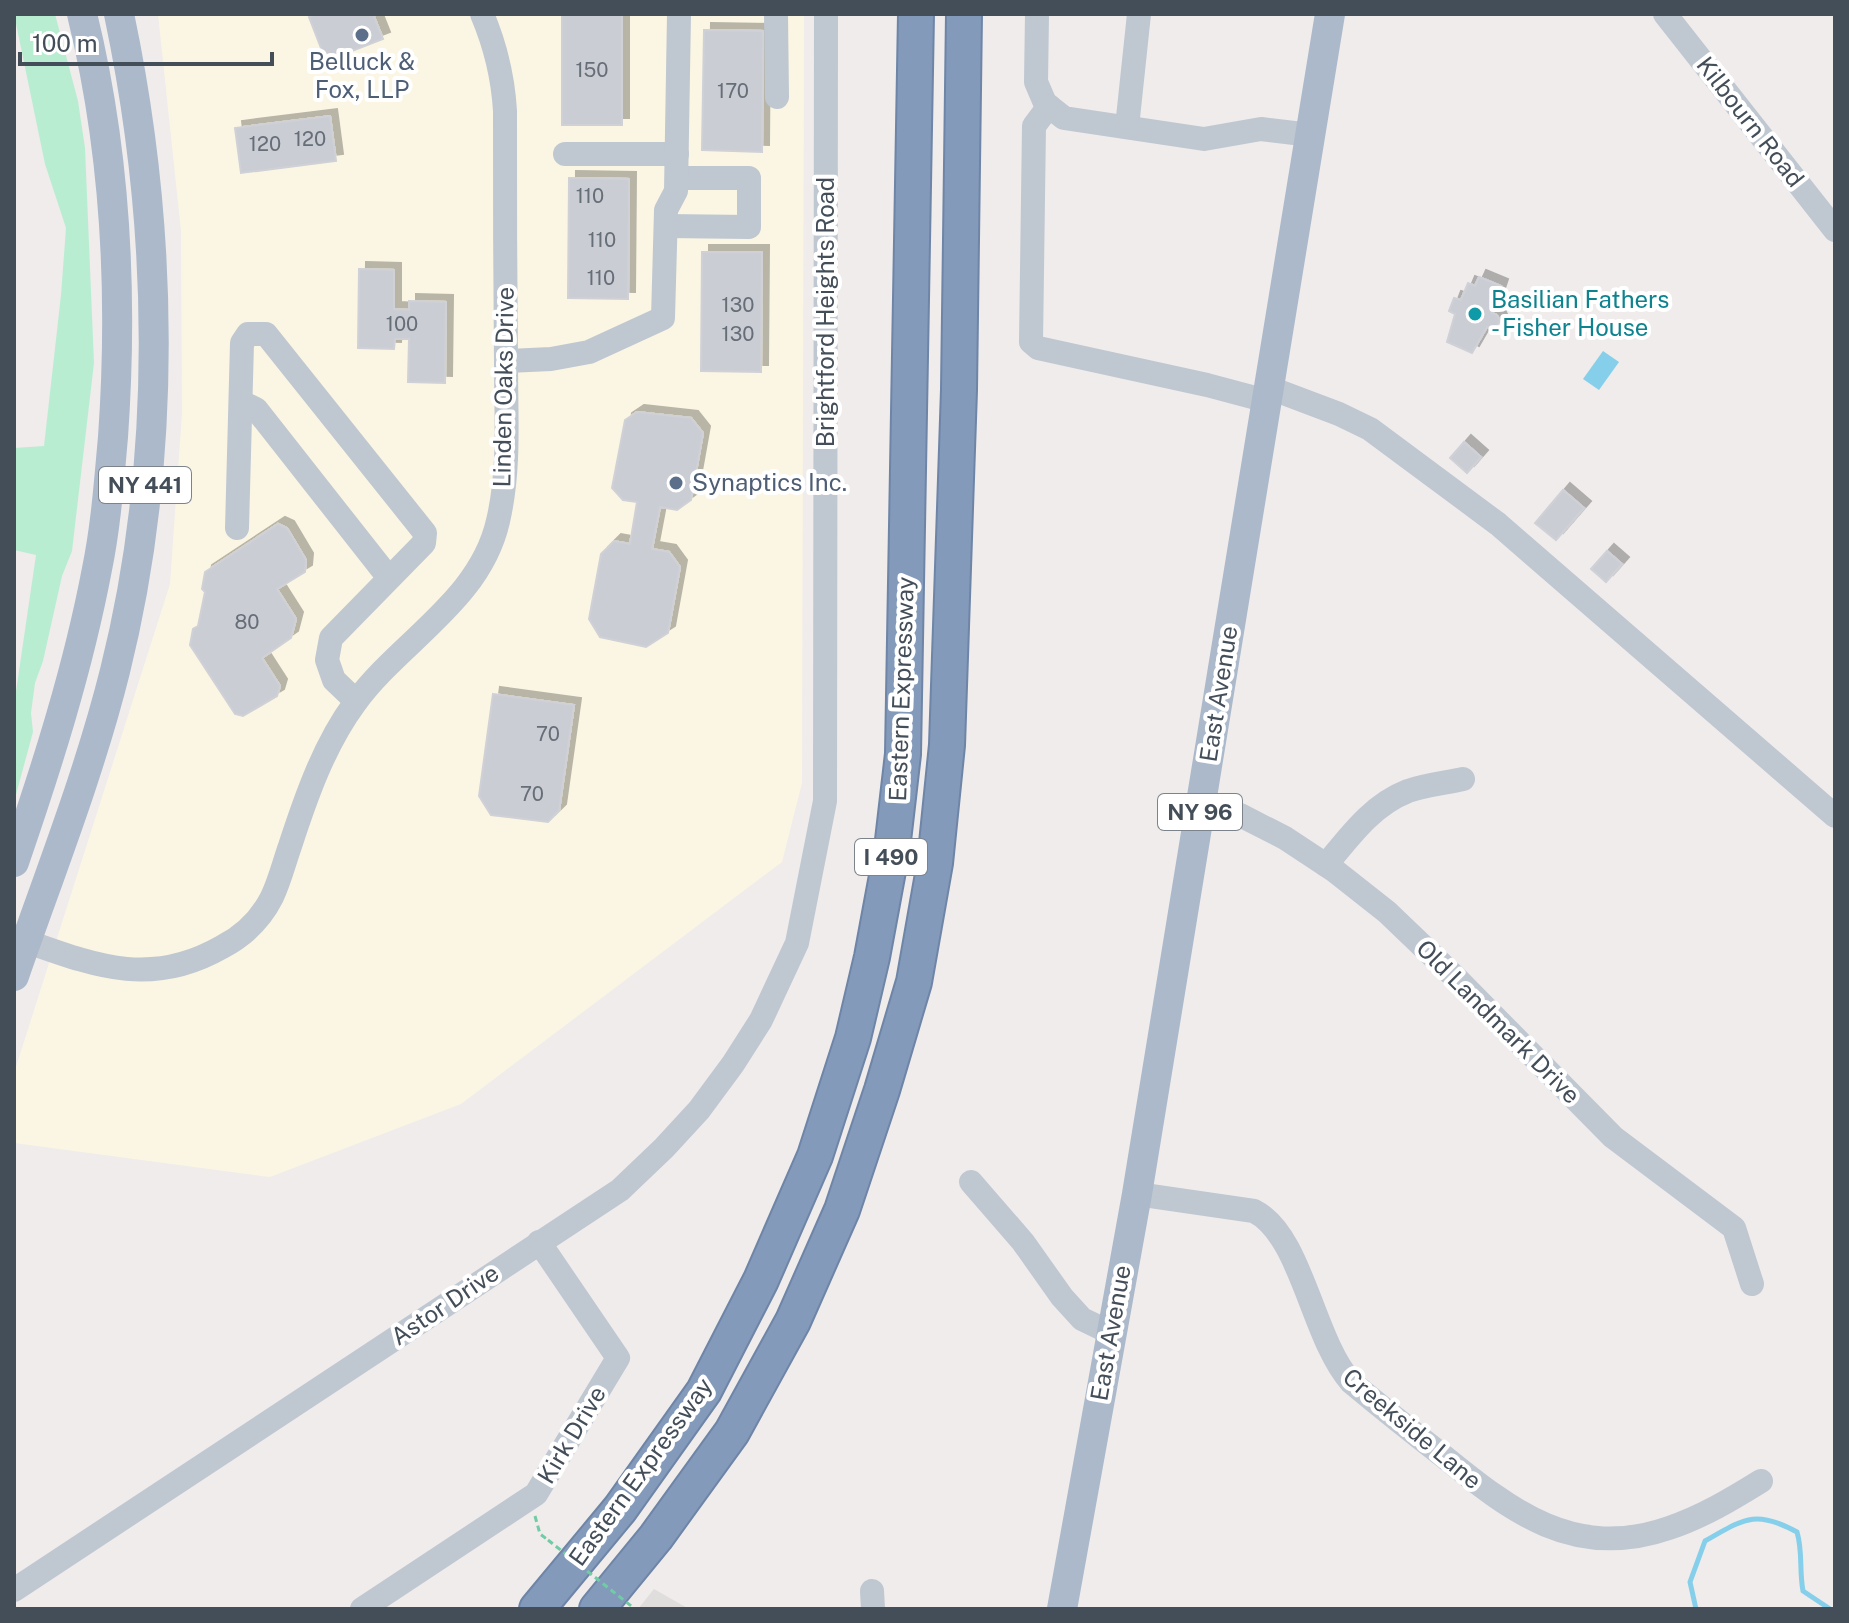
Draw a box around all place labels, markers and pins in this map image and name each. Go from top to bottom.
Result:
marker: Belluck & Fox, LLP [353,26,371,44]
place label: Belluck & Fox, LLP [309,47,415,103]
place label: Basilian Fathers - Fisher House [1491,285,1670,341]
marker: Basilian Fathers - Fisher House [1466,305,1484,323]
place label: Synaptics Inc. [692,468,847,496]
marker: Synaptics Inc. [667,474,685,492]

